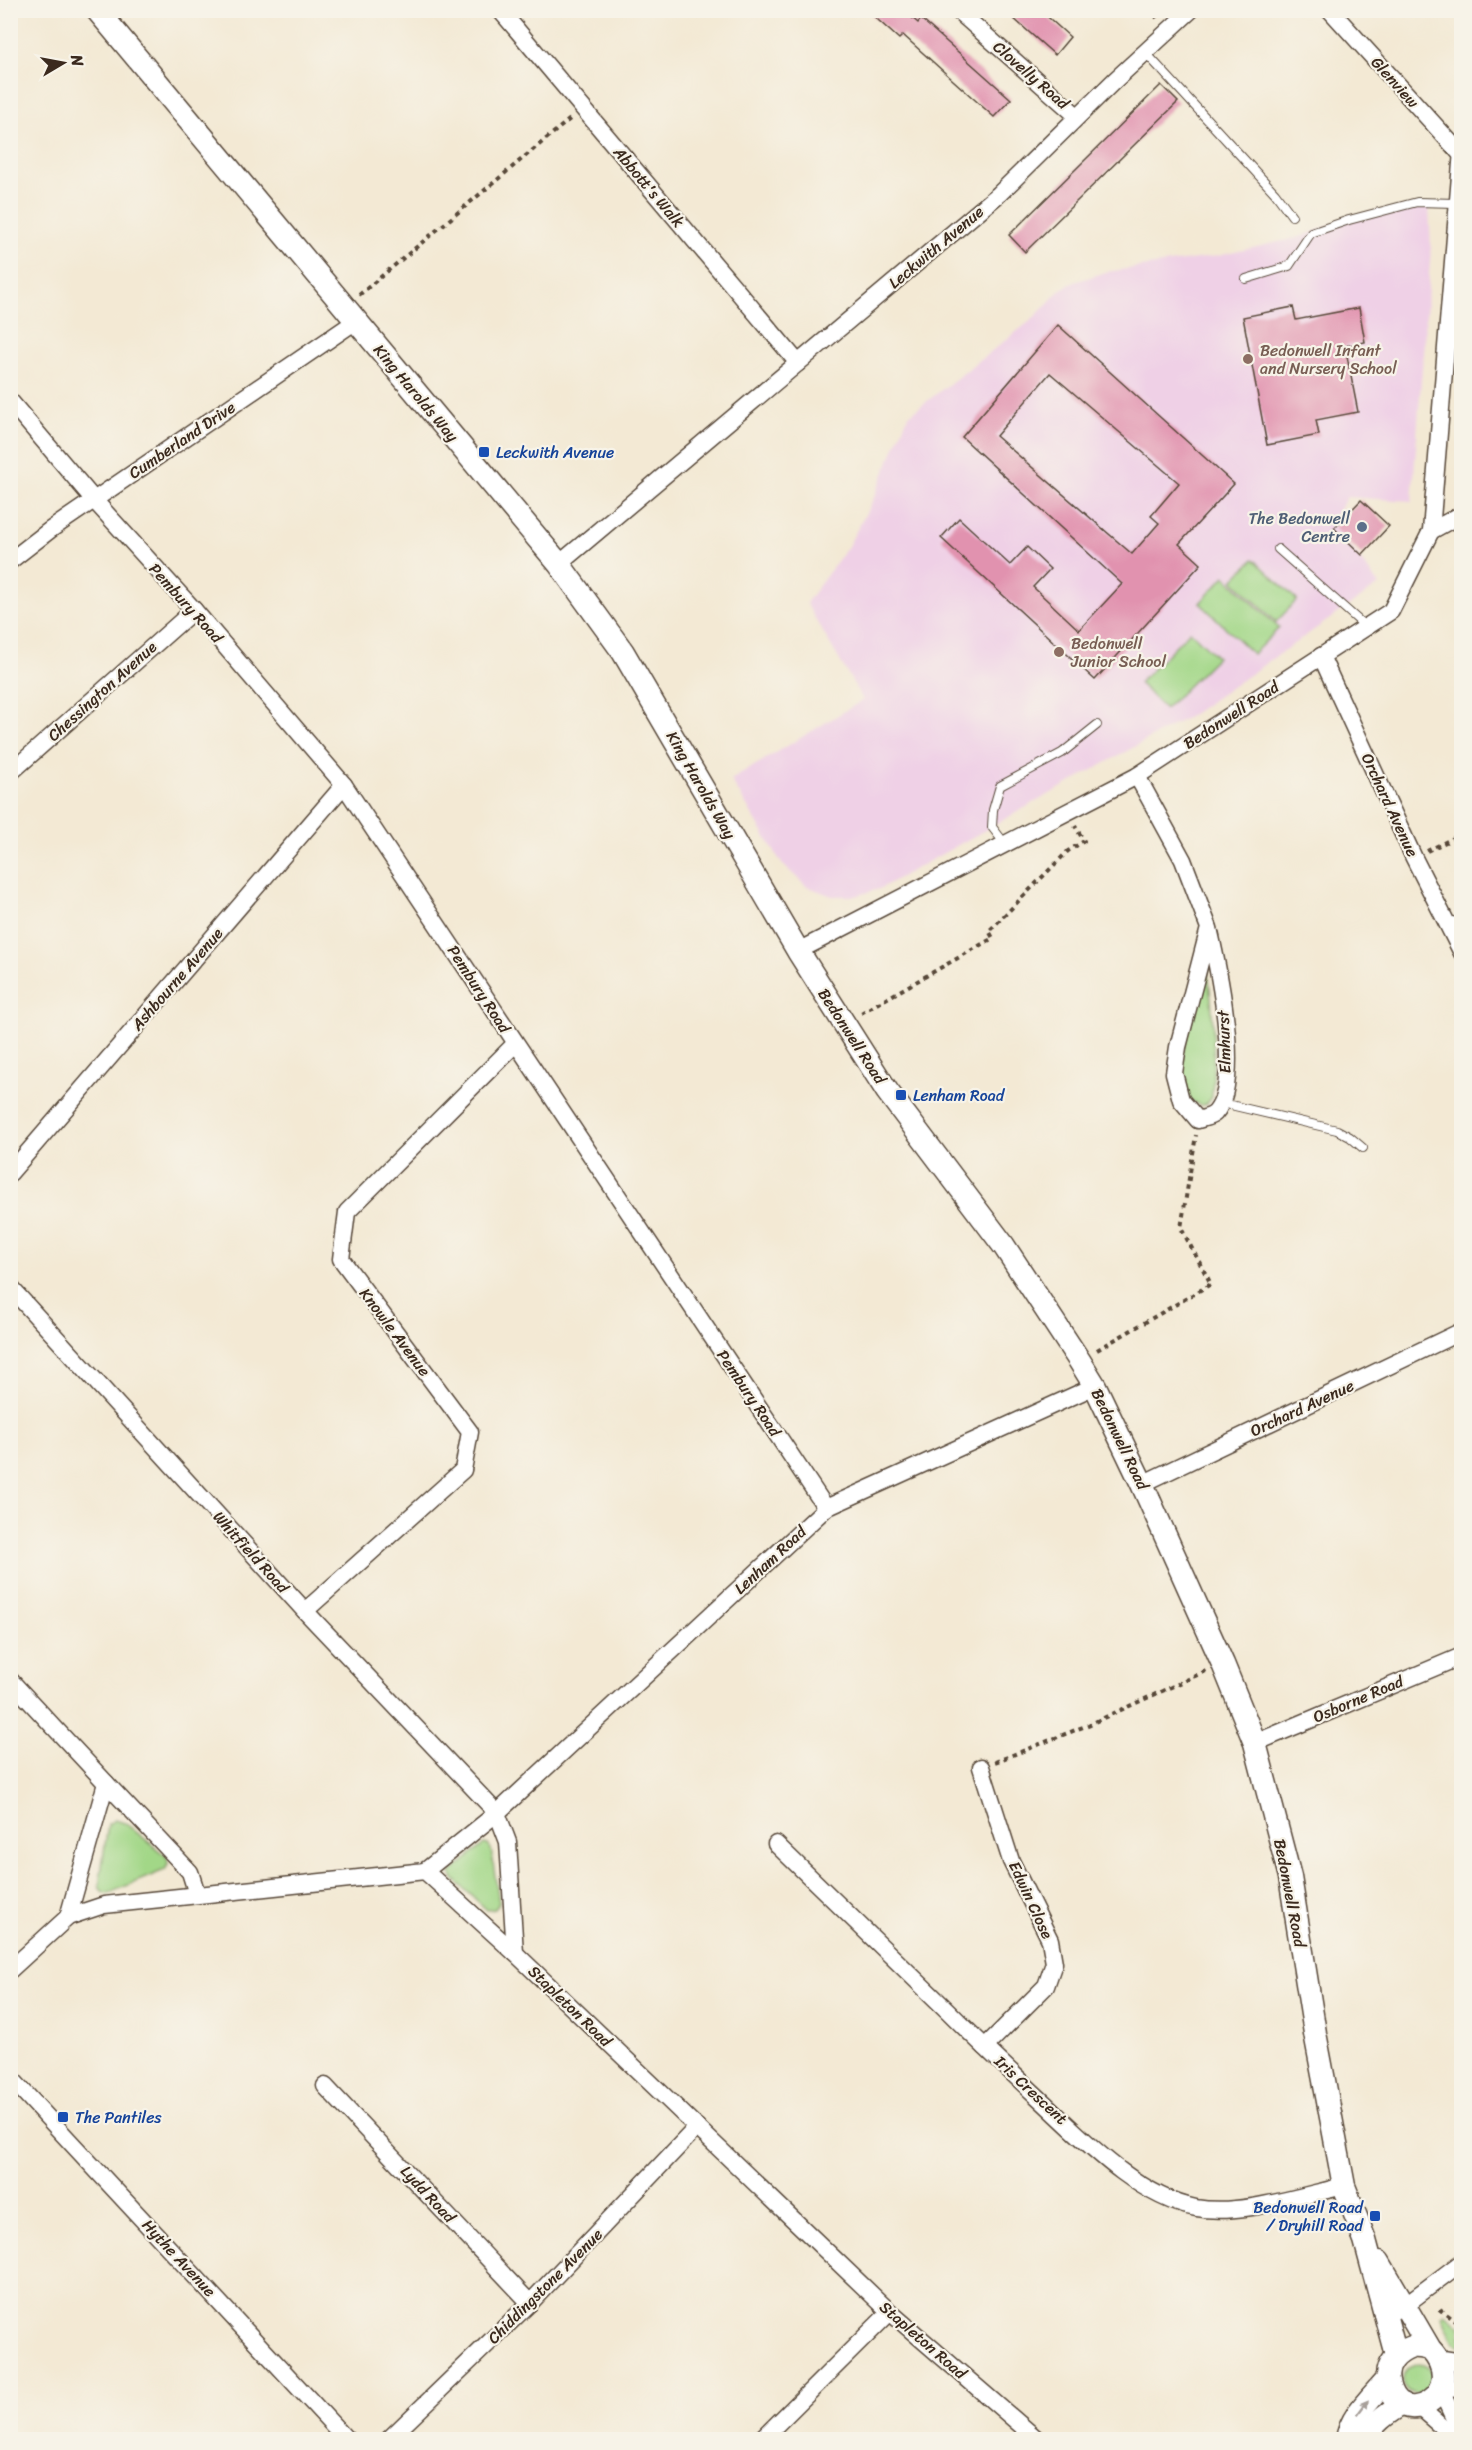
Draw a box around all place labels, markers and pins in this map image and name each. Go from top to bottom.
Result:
place label: Bedonwell Infant and Nursery School [1260,336,1397,383]
marker: Bedonwell Infant and Nursery School [1241,352,1255,366]
place label: Leckwith Avenue [496,438,614,467]
marker: Leckwith Avenue [477,445,491,459]
place label: The Bedonwell Centre [1248,504,1350,551]
marker: The Bedonwell Centre [1355,520,1369,534]
place label: Bedonwell Junior School [1070,629,1166,676]
marker: Bedonwell Junior School [1052,645,1066,659]
place label: Lenham Road [913,1081,1006,1110]
marker: Lenham Road [894,1088,908,1102]
place label: The Pantiles [75,2103,162,2132]
marker: The Pantiles [56,2110,70,2124]
place label: Bedonwell Road / Dryhill Road [1253,2193,1365,2240]
marker: Bedonwell Road / Dryhill Road [1368,2209,1382,2223]

